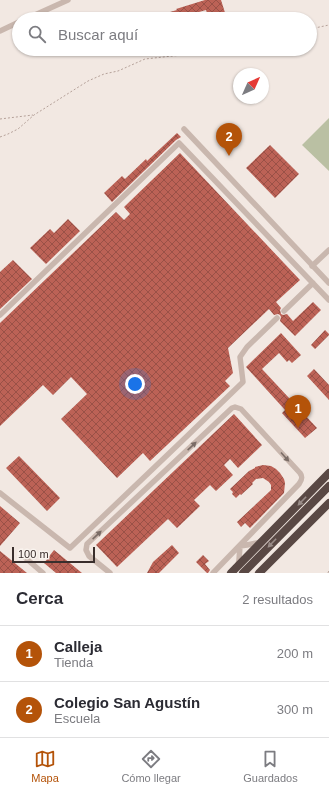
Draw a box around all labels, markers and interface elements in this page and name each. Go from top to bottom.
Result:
search box [12,12,317,56]
icon: search [26,23,48,45]
text: Buscar aquí [58,26,138,43]
north arrow [233,68,269,104]
pin: 2 [216,123,242,156]
your location [125,374,145,394]
pin: 1 [285,395,311,428]
one-way arrow [187,441,197,451]
one-way arrow [280,452,290,462]
one-way arrow [297,496,306,506]
one-way arrow [92,530,102,540]
one-way arrow [267,538,277,548]
scale bar [12,545,95,564]
text: 100 m [18,548,49,560]
text: Cerca [16,589,63,608]
text: 2 resultados [242,592,313,607]
text: Calleja [54,638,102,655]
text: 1 [25,646,33,661]
text: 200 m [277,646,313,661]
text: Tienda [54,655,93,670]
text: Colegio San Agustín [54,694,200,711]
text: 2 [25,702,33,717]
text: 300 m [277,702,313,717]
text: Escuela [54,711,100,726]
tab: Mapa [31,748,59,784]
tab: Cómo llegar [121,748,181,784]
tab: Guardados [243,748,298,784]

